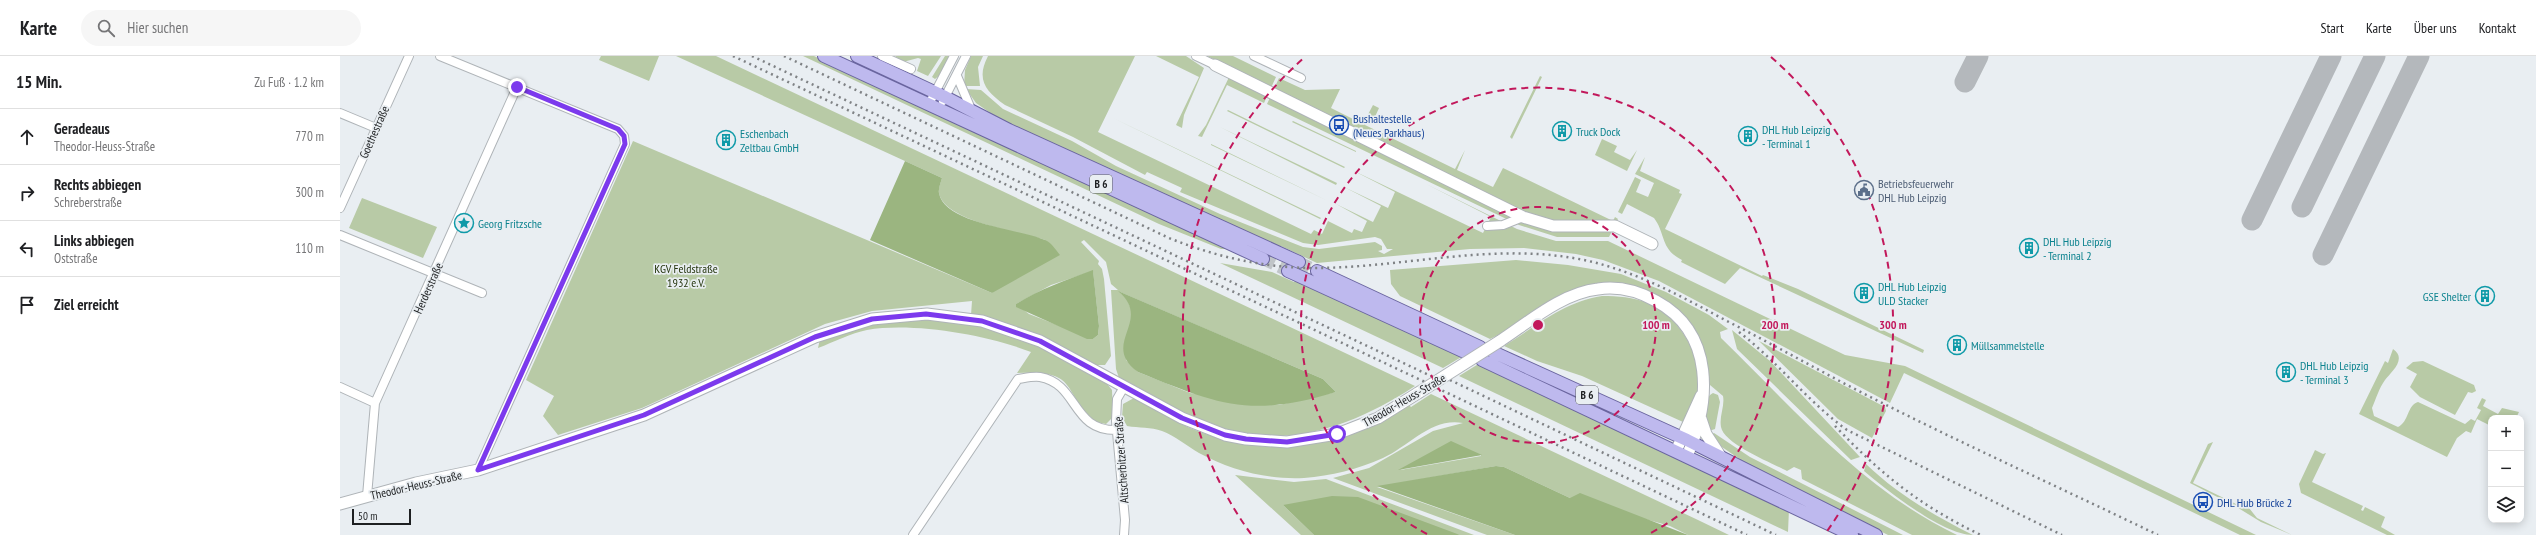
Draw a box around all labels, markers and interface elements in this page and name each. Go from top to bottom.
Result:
search box [81,10,361,46]
text: Karte [20,16,57,40]
icon: search [95,17,117,39]
text: Hier suchen [127,18,188,37]
text: Start [2320,19,2344,37]
text: Karte [2366,19,2392,37]
text: Über uns [2414,19,2457,37]
text: Kontakt [2479,19,2516,37]
text: 15 Min. [16,71,62,93]
text: Zu Fuß · 1.2 km [254,74,324,91]
route end [508,78,526,96]
street label: Goethestraße [356,103,392,161]
place label: Bushaltestelle (Neues Parkhaus) [1353,111,1424,140]
bus stop icon: Bushaltestelle (Neues Parkhaus) [1328,114,1350,136]
text: Geradeaus [54,119,110,138]
building icon: Truck Dock [1551,120,1573,142]
place label: DHL Hub Leipzig - Terminal 1 [1762,122,1830,151]
place label: Truck Dock [1576,124,1621,139]
building icon: DHL Hub Leipzig - Terminal 1 [1737,125,1759,147]
icon: ahead [16,126,38,148]
place label: Eschenbach Zeltbau GmbH [740,126,799,155]
text: 770 m [295,128,324,145]
building icon: Eschenbach Zeltbau GmbH [715,129,737,151]
text: Theodor-Heuss-Straße [54,138,155,155]
text: Rechts abbiegen [54,175,141,194]
road number: B 6 [1090,175,1112,193]
place label: Betriebsfeuerwehr DHL Hub Leipzig [1878,176,1955,205]
public building icon: Betriebsfeuerwehr DHL Hub Leipzig [1853,179,1875,201]
icon: right [16,182,38,204]
text: 300 m [295,184,324,201]
text: Schreberstraße [54,194,122,211]
place icon: Georg Fritzsche [453,212,475,234]
place label: Georg Fritzsche [478,216,542,231]
text: Links abbiegen [54,231,134,250]
place label: DHL Hub Leipzig - Terminal 2 [2043,234,2111,263]
building icon: DHL Hub Leipzig - Terminal 2 [2018,237,2040,259]
icon: left [16,238,38,260]
text: 110 m [295,240,324,257]
text: Oststraße [54,250,98,267]
street label: Herderstraße [410,260,446,316]
park label: KGV Feldstraße 1932 e.V. [654,261,718,290]
place label: DHL Hub Leipzig ULD Stacker [1878,279,1946,308]
building icon: DHL Hub Leipzig ULD Stacker [1853,282,1875,304]
building icon: GSE Shelter [2474,285,2496,307]
place label: GSE Shelter [2423,289,2472,304]
icon: arrive [16,294,38,316]
text: Ziel erreicht [54,295,119,314]
text: 100 m [1642,317,1670,332]
text: 200 m [1761,317,1789,332]
text: 300 m [1879,317,1907,332]
centre of rings [1531,318,1545,332]
building icon: Müllsammelstelle [1946,334,1968,356]
place label: Müllsammelstelle [1971,338,2044,353]
place label: DHL Hub Leipzig - Terminal 3 [2300,358,2368,387]
building icon: DHL Hub Leipzig - Terminal 3 [2275,361,2297,383]
street label: Theodor-Heuss-Straße [1360,370,1448,430]
road number: B 6 [1576,386,1598,404]
map controls [2488,415,2524,523]
button: + [2488,415,2524,451]
street label: Altscherbitzer Straße [1110,416,1132,504]
route start [1328,425,1346,443]
button: − [2488,451,2524,487]
street label: Theodor-Heuss-Straße [369,467,463,503]
button: layers [2488,487,2524,523]
bus stop icon: DHL Hub Brücke 2 [2192,491,2214,513]
place label: DHL Hub Brücke 2 [2217,495,2292,510]
scale bar [352,507,411,526]
text: 50 m [358,509,377,523]

